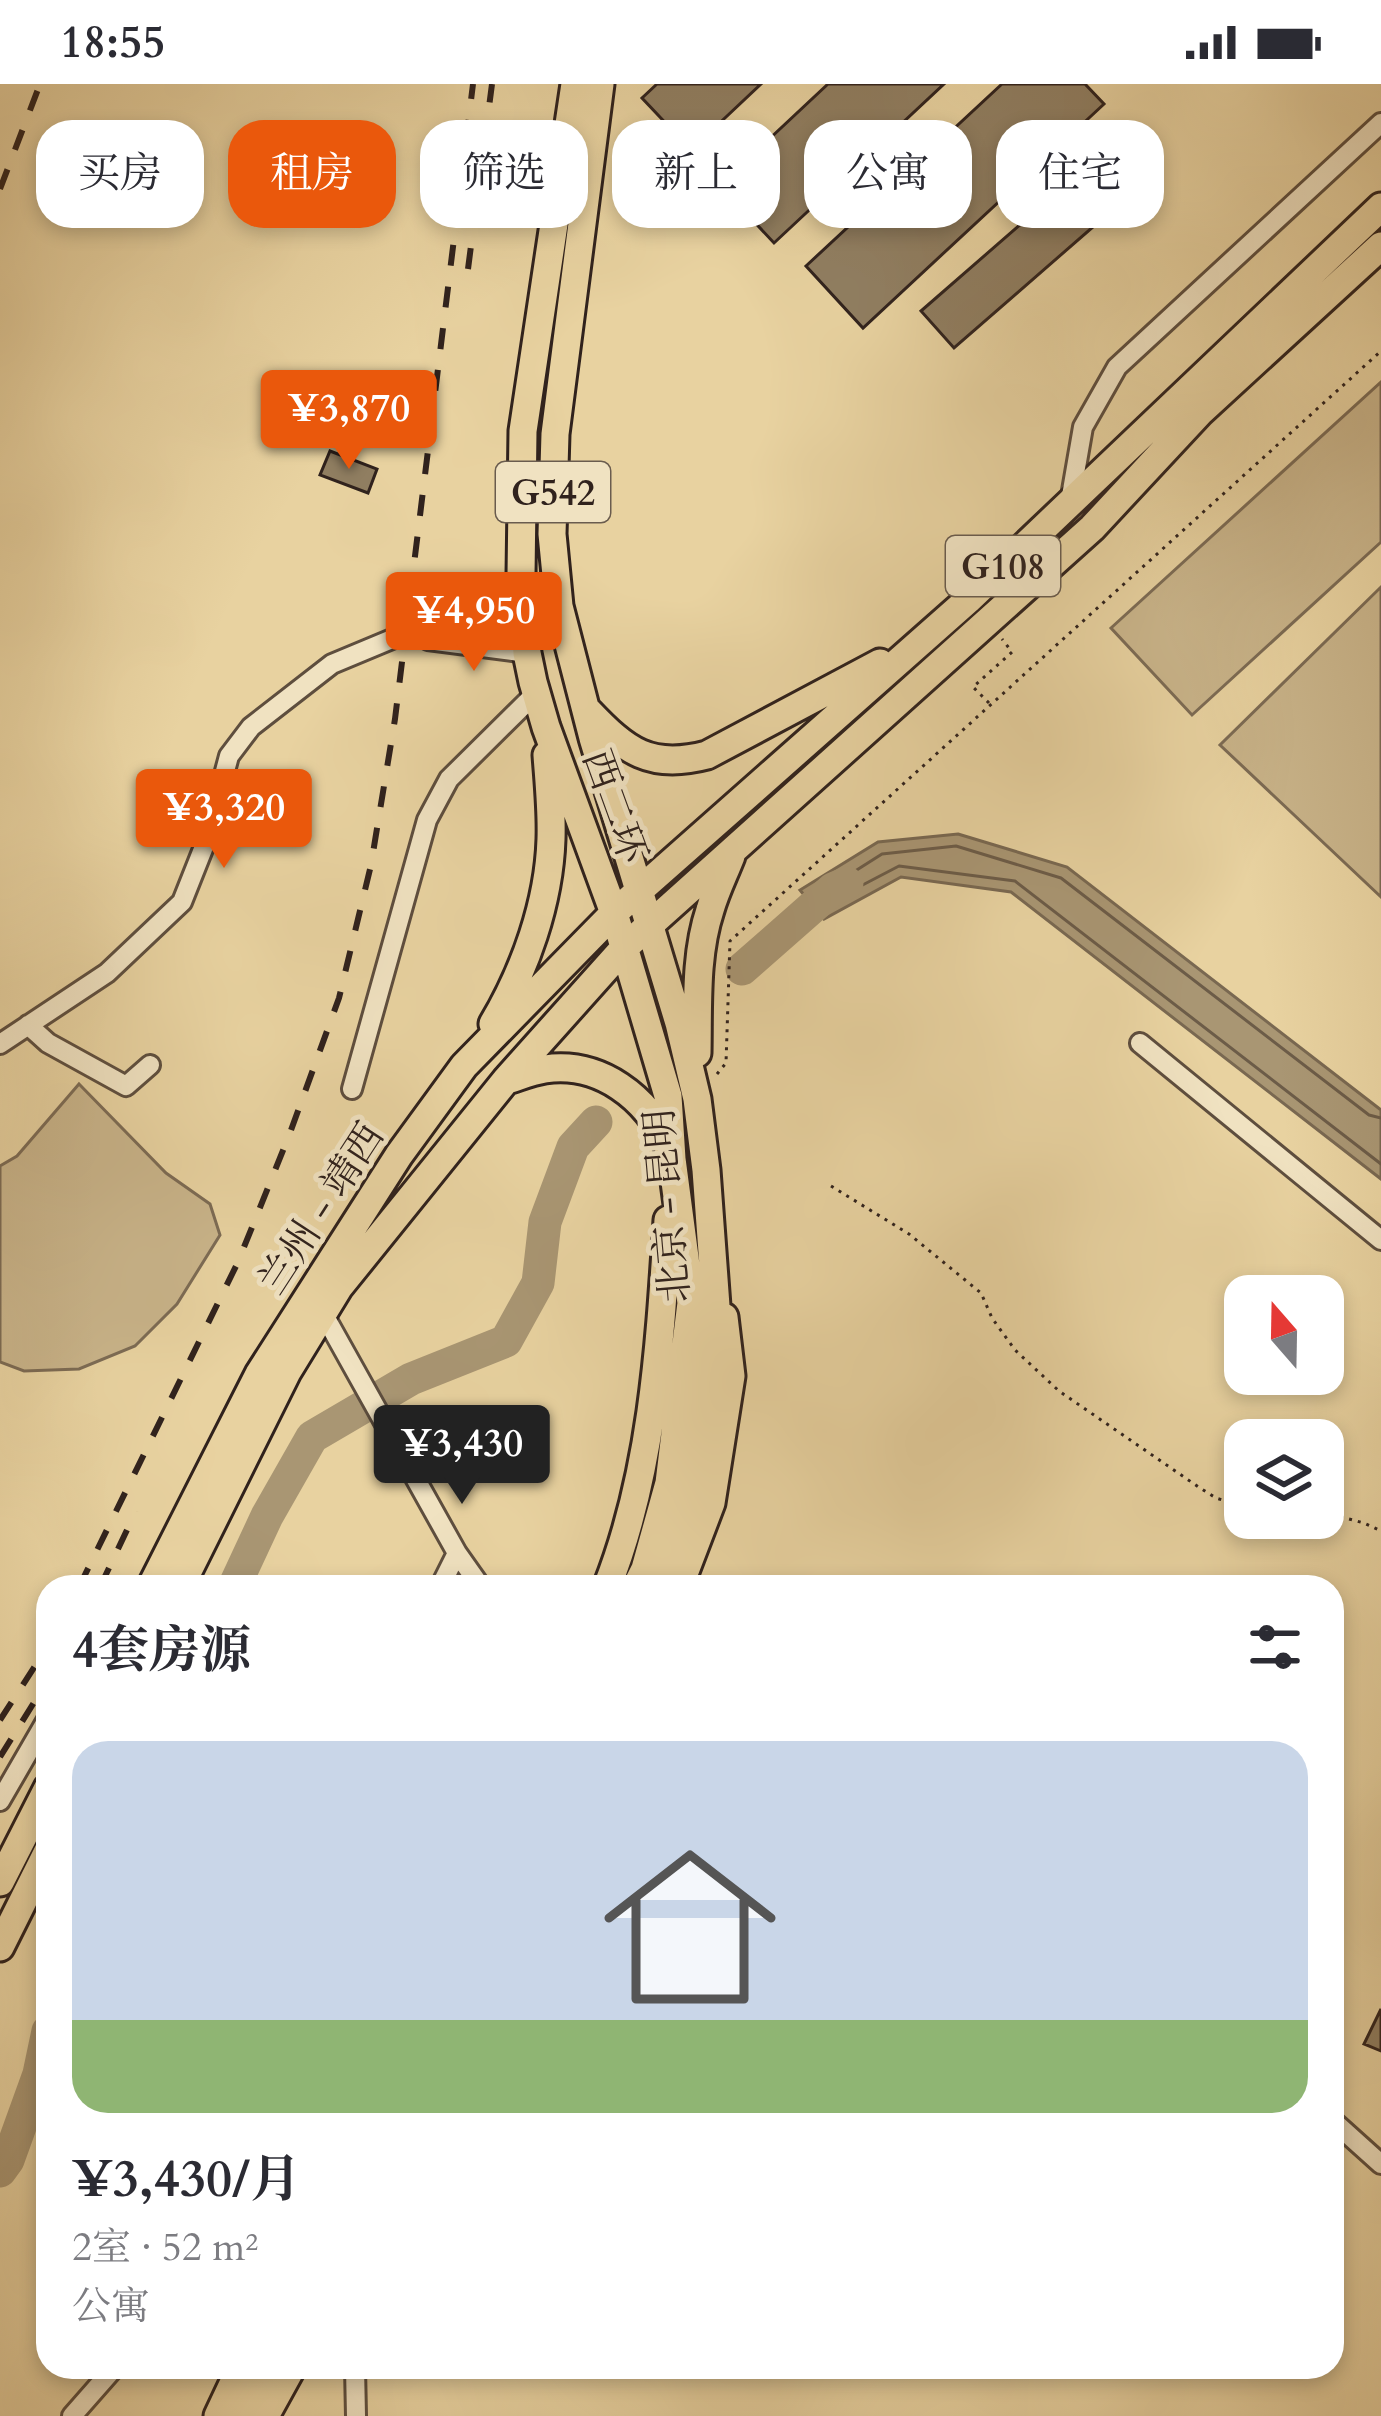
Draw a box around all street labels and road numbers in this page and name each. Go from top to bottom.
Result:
road number: G542 [496,462,610,522]
road number: G108 [946,536,1060,596]
street label: 西二环 [570,742,660,871]
street label: 北京 - 昆明 [633,1107,702,1305]
street label: 兰州 - 靖西 [246,1113,396,1305]

